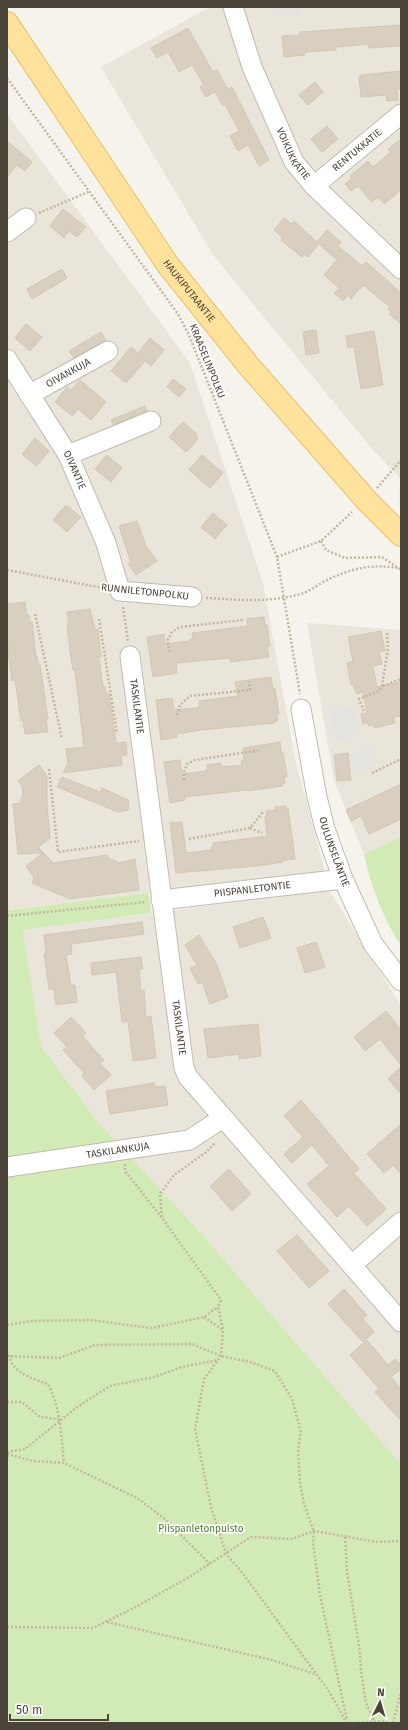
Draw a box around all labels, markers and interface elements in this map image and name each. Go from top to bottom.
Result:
street label: VOIKUKKATIE [274,126,312,182]
street label: RENTUKKATIE [330,126,384,174]
street label: HAUKIPUTAANTIE [160,257,218,325]
street label: KRAASELINPOLKU [187,322,227,400]
street label: OIVANKUJA [44,356,93,390]
street label: OIVANTIE [61,448,88,491]
street label: RUNNILETONPOLKU [100,581,190,603]
street label: TASKILANTIE [127,678,146,735]
street label: OULUNSELÄNTIE [316,816,352,889]
street label: PIISPANLETONTIE [213,879,292,900]
street label: TASKILANTIE [169,999,188,1056]
street label: TASKILANKUJA [86,1140,150,1161]
park label: Piispanletonpuisto [158,1523,244,1535]
north arrow [360,1682,400,1722]
text: N [377,1686,385,1699]
scale bar [10,1696,108,1722]
text: 50 m [16,1703,42,1717]

